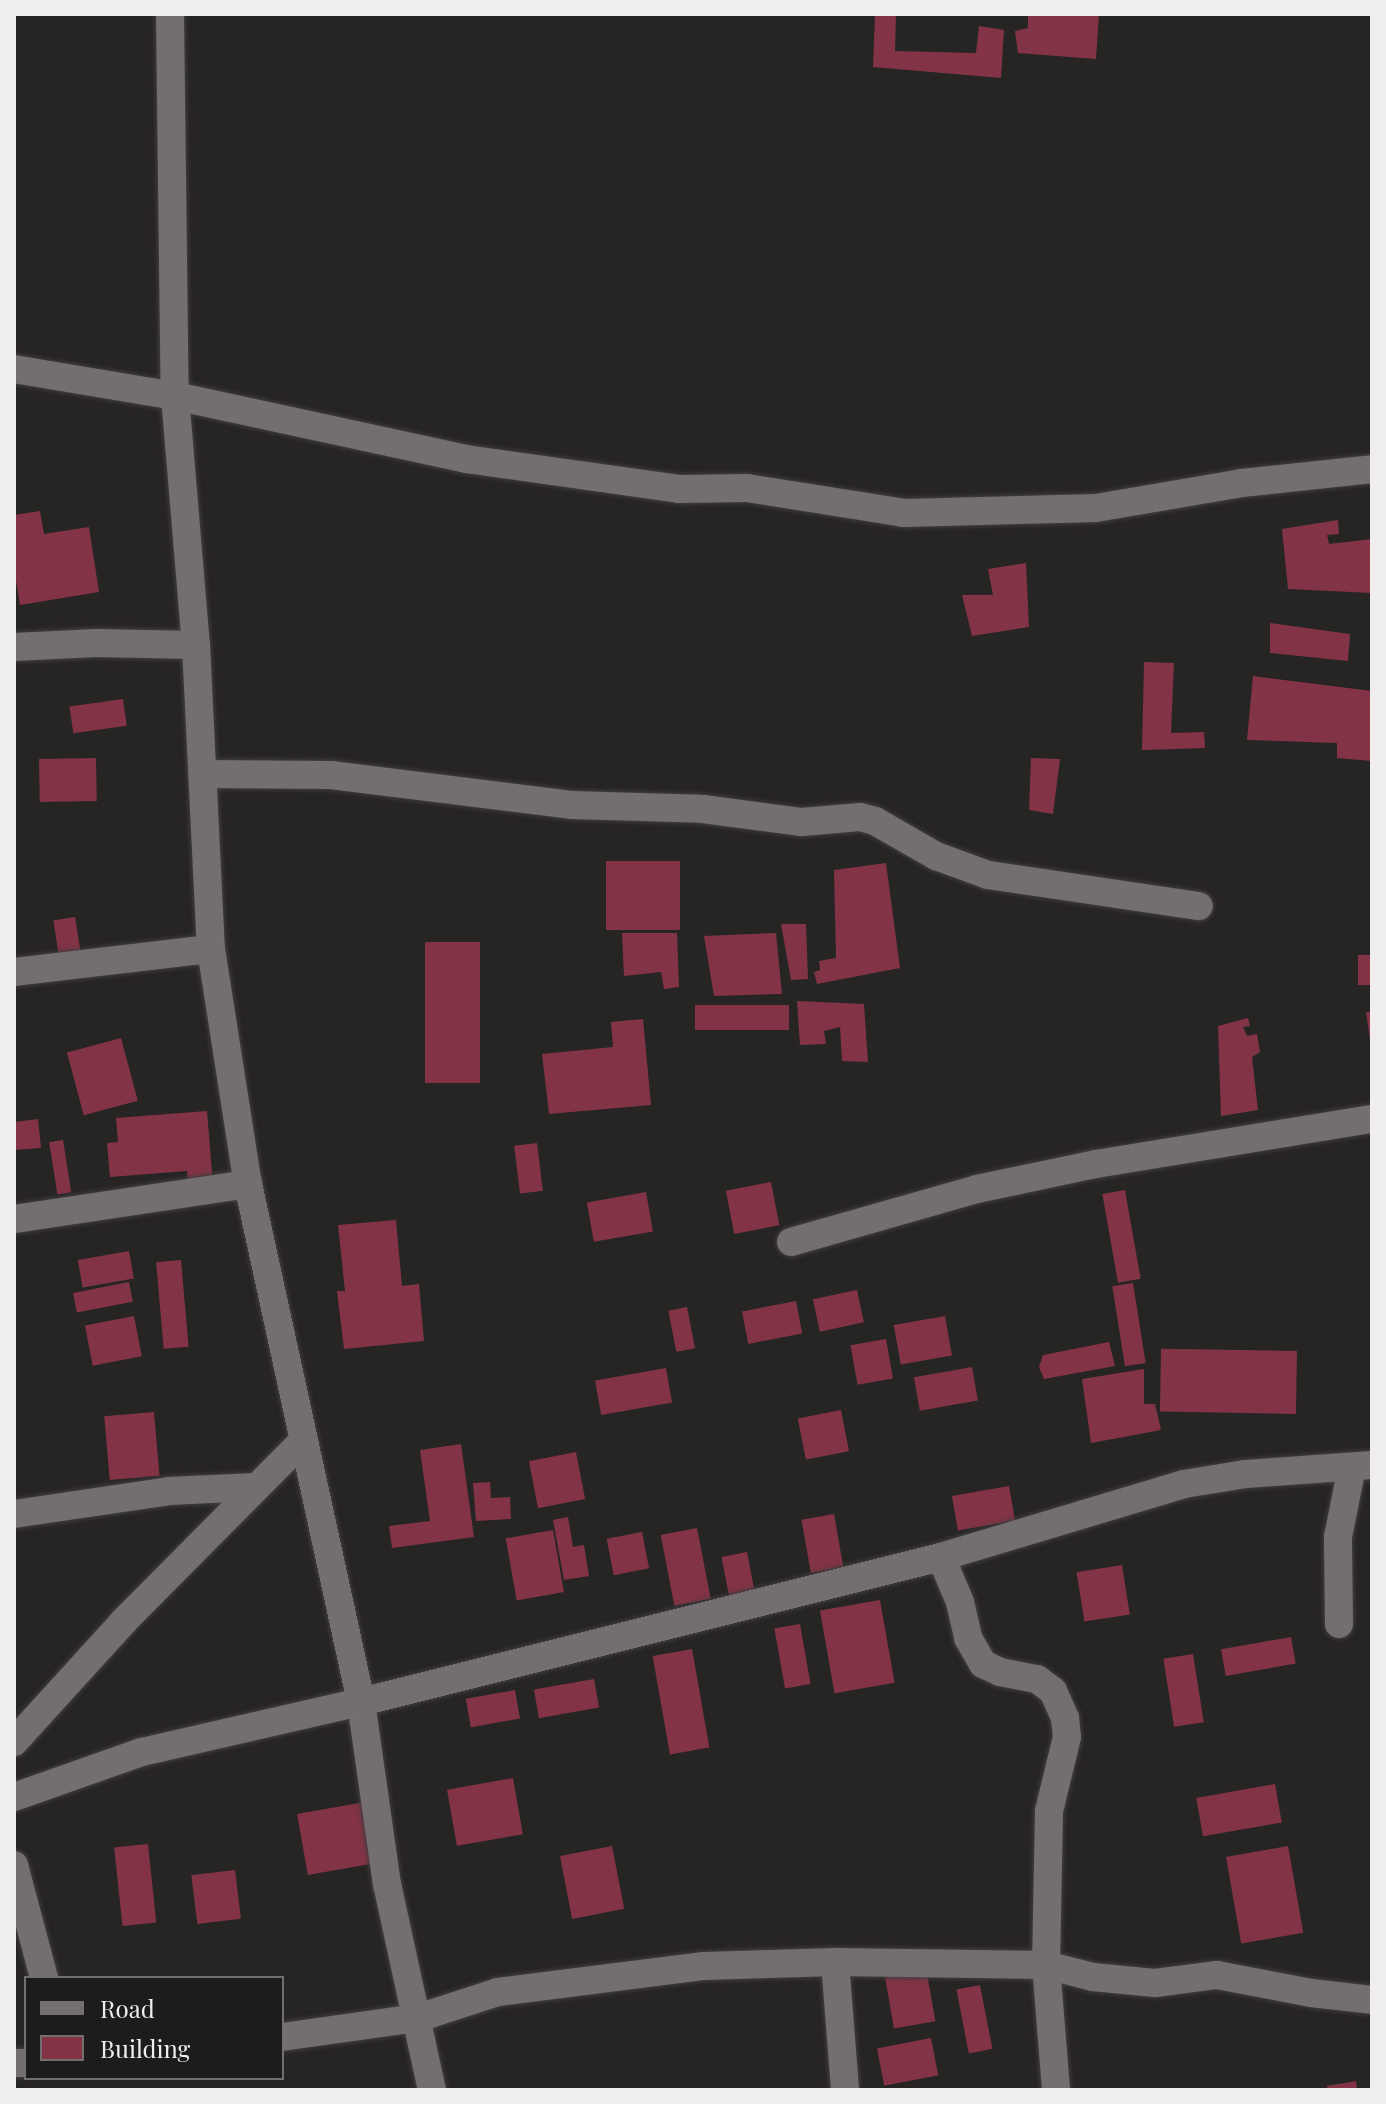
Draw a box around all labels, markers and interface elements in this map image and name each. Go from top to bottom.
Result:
legend [24,1976,284,2080]
text: Road [100,1992,155,2024]
text: Building [100,2032,190,2064]

